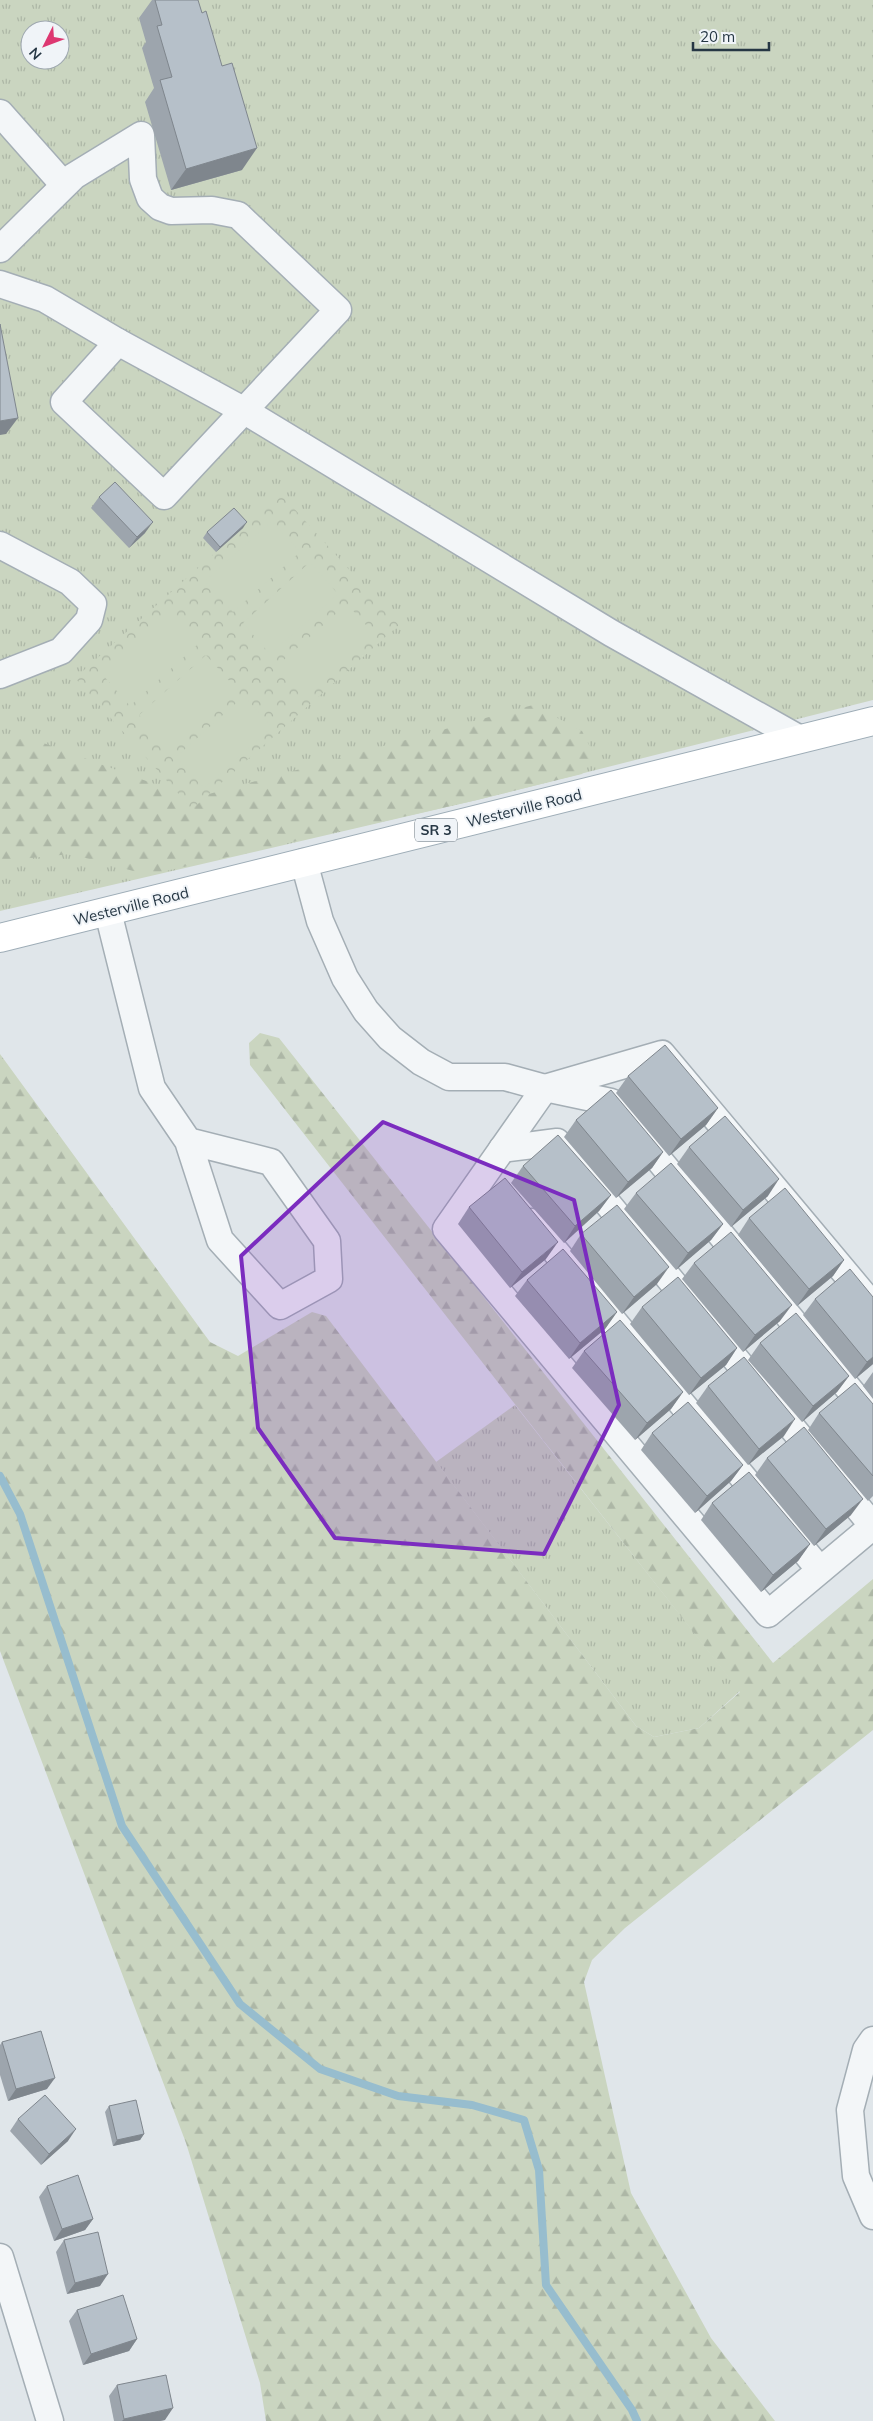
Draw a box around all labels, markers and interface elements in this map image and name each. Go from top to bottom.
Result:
north arrow [20,20,70,70]
scale bar [693,20,769,52]
text: 20 m [700,27,735,46]
text: N [25,44,46,64]
street label: Westerville Road [464,784,584,832]
road number: SR 3 [415,818,457,842]
street label: Westerville Road [71,882,191,930]

